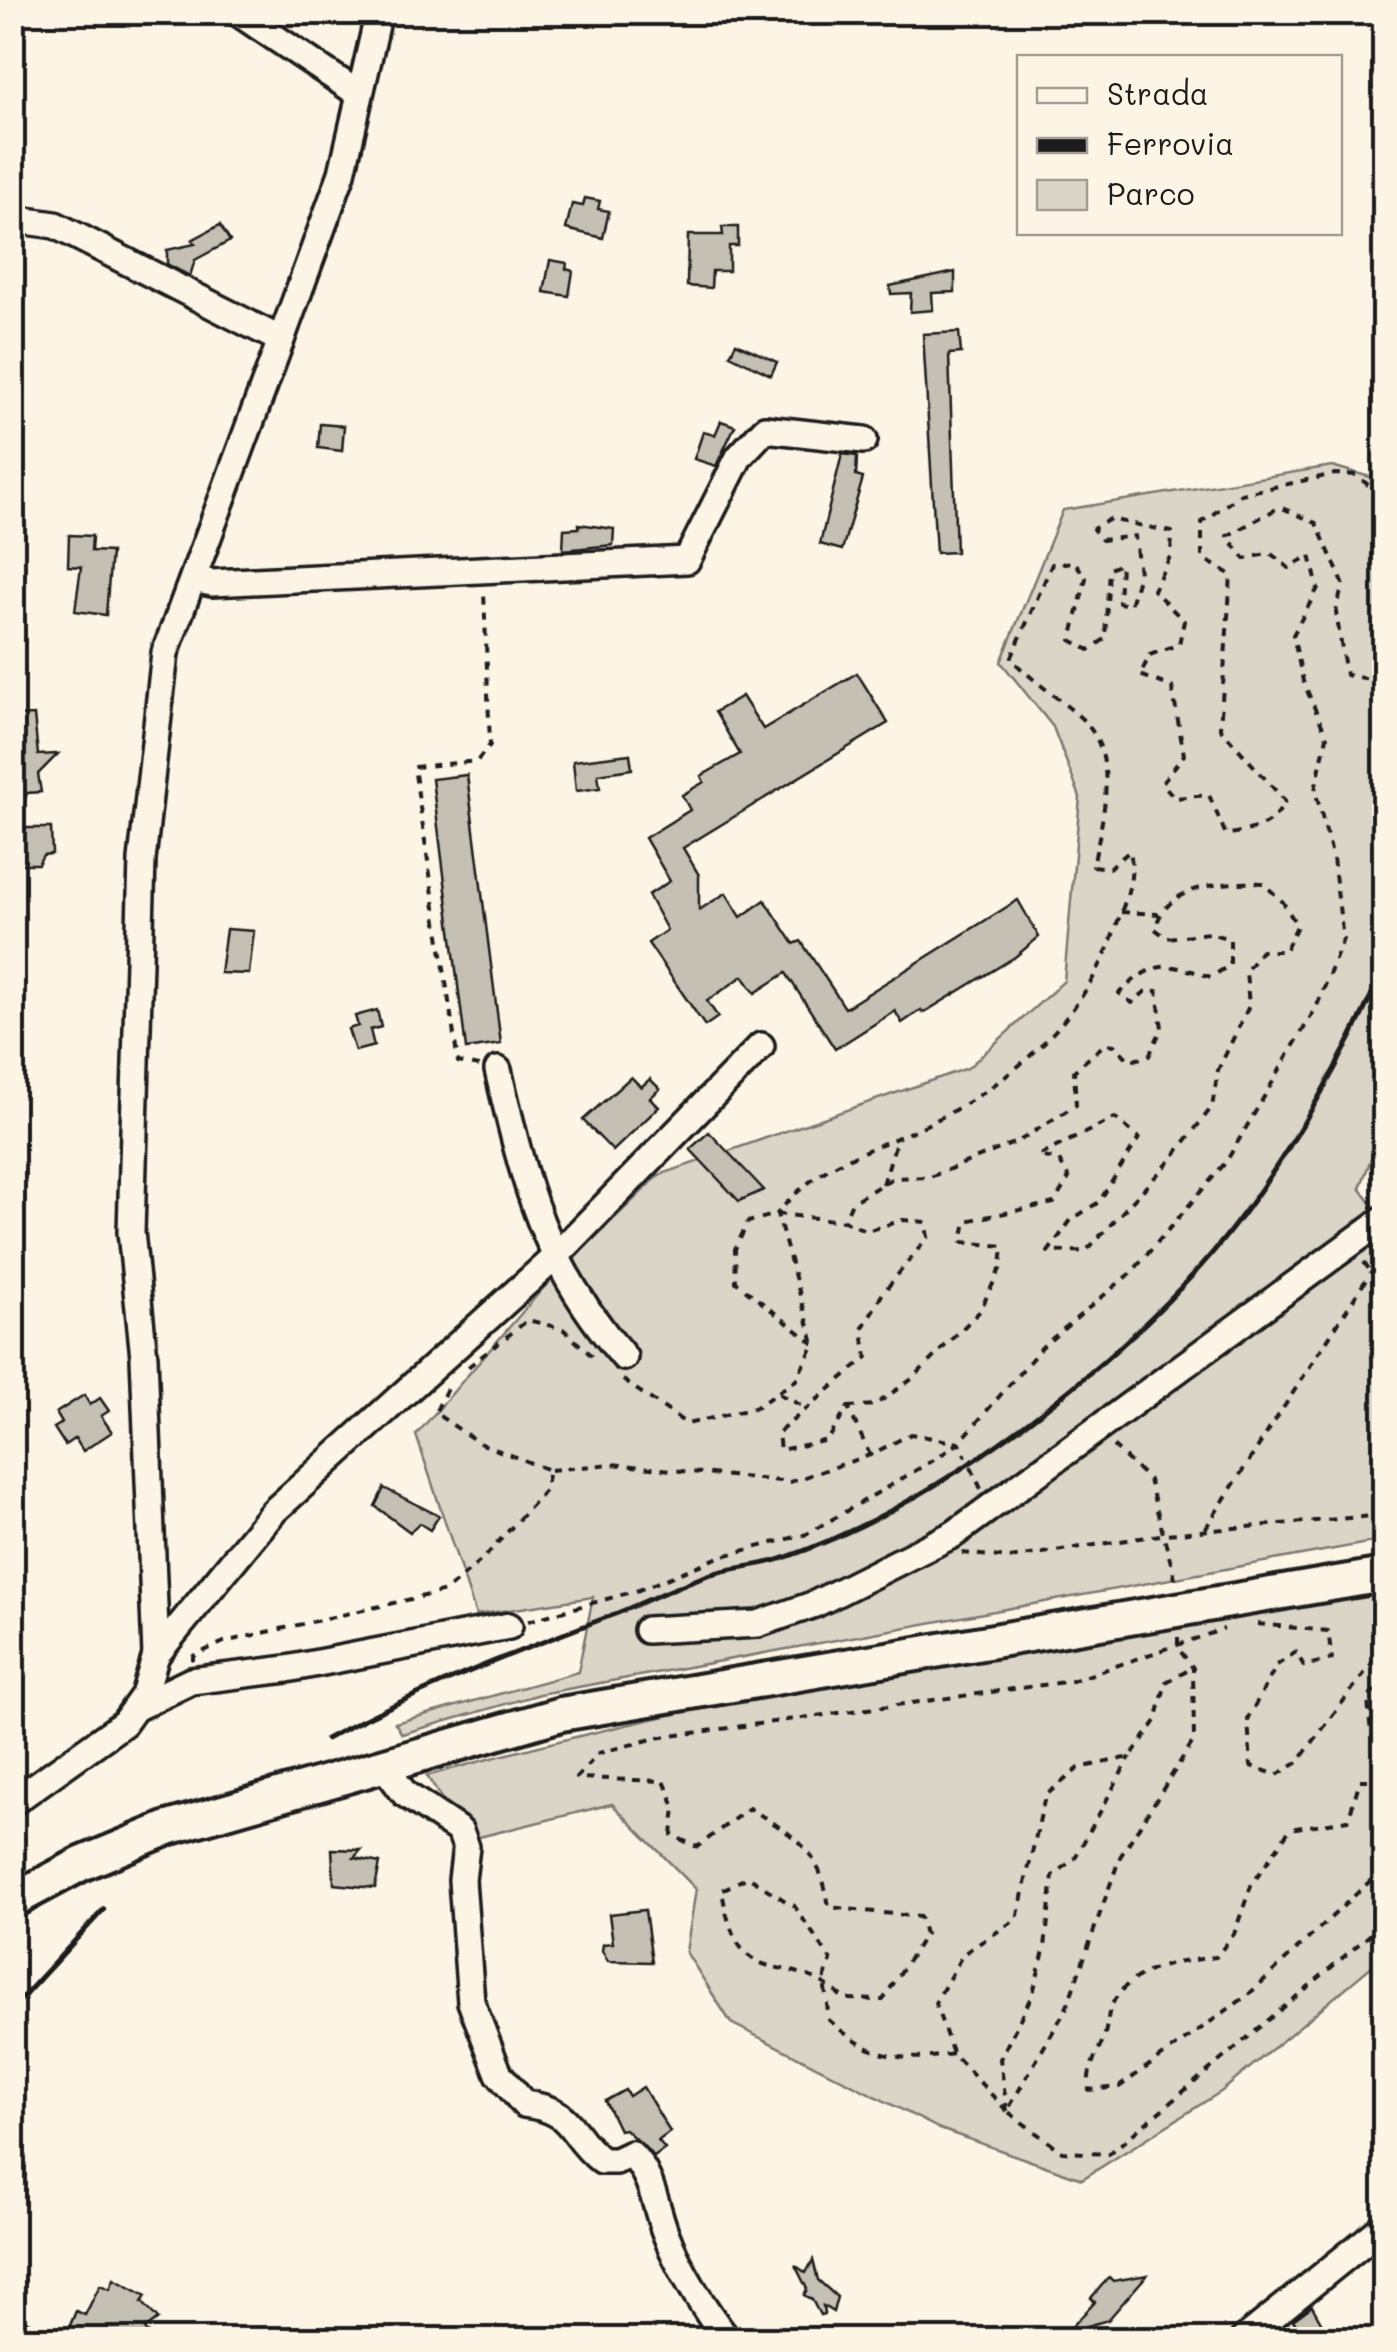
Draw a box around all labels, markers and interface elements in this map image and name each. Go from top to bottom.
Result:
legend [1017,55,1342,235]
text: Strada [1107,73,1209,113]
text: Ferrovia [1107,123,1234,163]
text: Parco [1107,173,1195,213]

